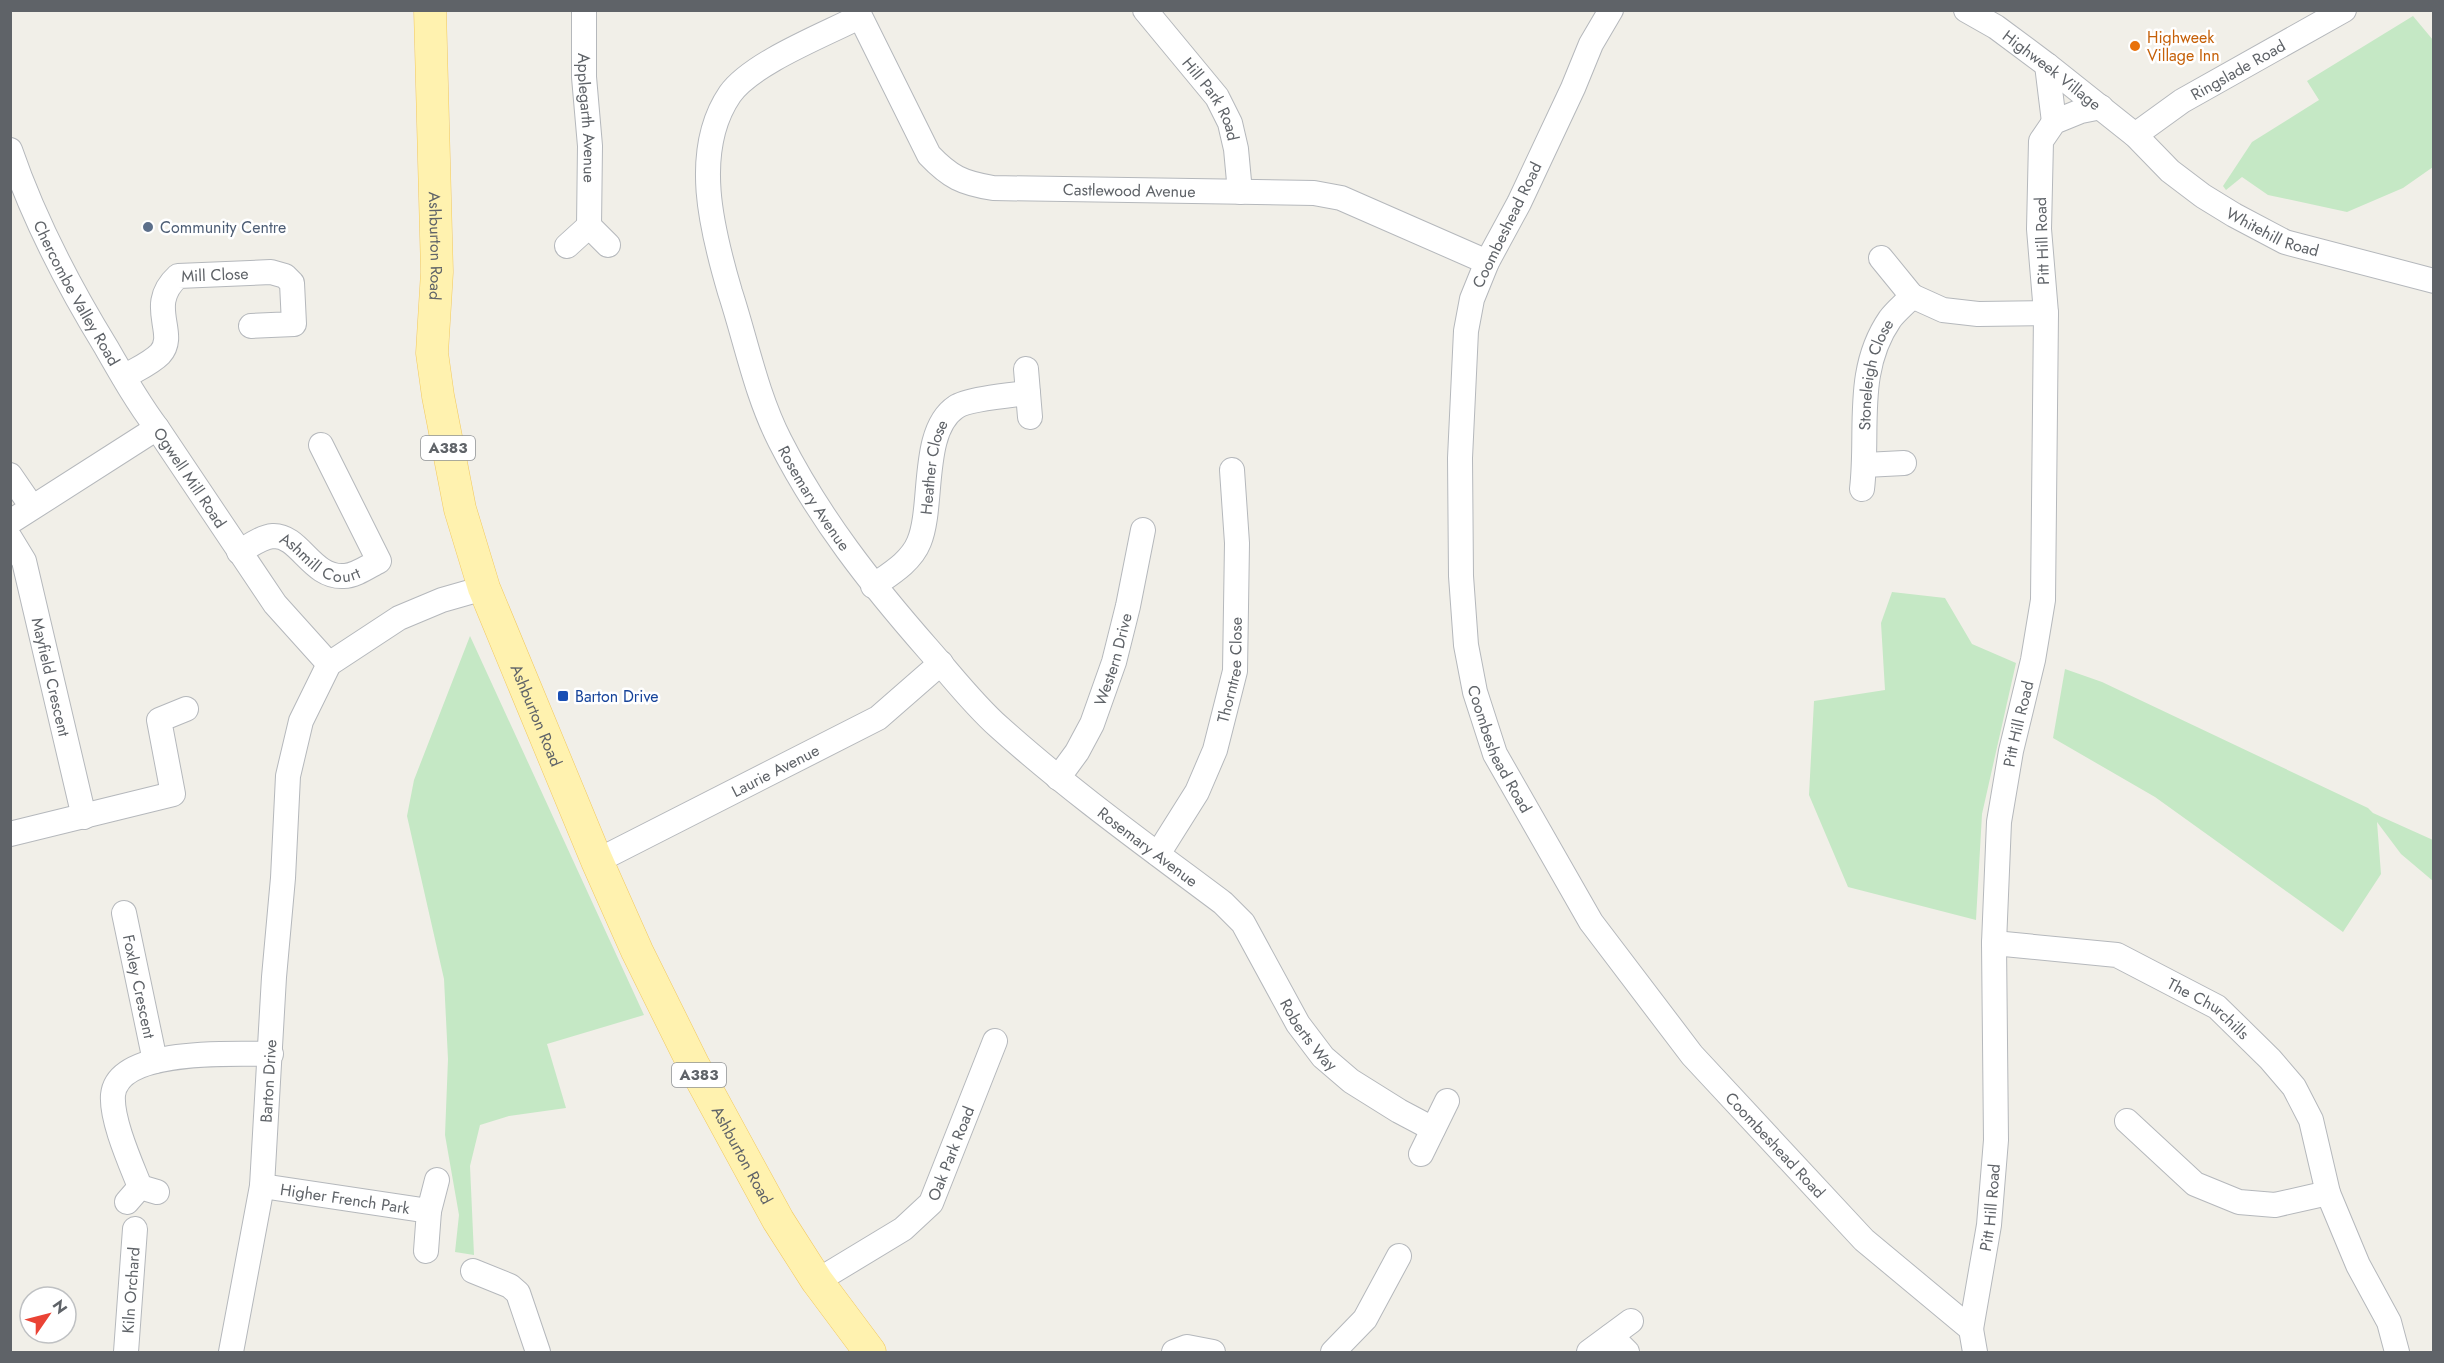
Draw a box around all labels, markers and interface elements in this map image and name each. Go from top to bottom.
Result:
street label: Highweek Village [1998,24,2106,115]
place label: Highweek Village Inn [2147,26,2220,67]
street label: Ringslade Road [2186,34,2289,105]
marker: Highweek Village Inn [2128,39,2142,53]
street label: Hill Park Road [1177,52,1245,143]
street label: Applegarth Avenue [572,53,602,183]
street label: Coombeshead Road [1467,158,1547,292]
street label: Castlewood Avenue [1063,178,1196,203]
street label: Ashburton Road [423,191,449,301]
street label: Pitt Hill Road [2029,197,2055,285]
street label: Whitehill Road [2222,201,2321,262]
place label: Community Centre [160,216,286,239]
street label: Chercombe Valley Road [28,217,126,370]
marker: Community Centre [141,220,155,234]
street label: Mill Close [181,261,249,287]
street label: Stoneleigh Close [1853,314,1899,430]
street label: Heather Close [914,415,953,516]
street label: Ogwell Mill Road [148,423,232,532]
road number: A383 [421,436,475,460]
street label: Rosemary Avenue [773,441,856,555]
street label: Ashmill Court [276,526,364,588]
street label: Western Drive [1088,611,1137,709]
street label: Mayfield Crescent [26,615,76,739]
street label: Thorntree Close [1211,617,1247,725]
street label: Ashburton Road [505,661,568,770]
street label: Pitt Hill Road [1997,678,2039,769]
street label: Coombeshead Road [1462,683,1538,817]
place label: Barton Drive [575,685,658,708]
marker: Barton Drive [556,689,570,703]
street label: Laurie Avenue [727,738,823,802]
street label: Rosemary Avenue [1093,801,1203,892]
street label: Foxley Crescent [117,932,161,1041]
street label: The Churchills [2164,972,2255,1044]
street label: Roberts Way [1275,994,1343,1077]
street label: Barton Drive [254,1039,282,1123]
road number: A383 [672,1063,726,1087]
street label: Coombeshead Road [1720,1087,1831,1203]
street label: Ashburton Road [706,1102,779,1208]
street label: Oak Park Road [921,1103,980,1204]
street label: Pitt Hill Road [1973,1163,2005,1253]
street label: Higher French Park [279,1177,412,1220]
street label: Kiln Orchard [116,1246,145,1334]
north arrow [18,1285,78,1345]
text: N [47,1295,73,1318]

